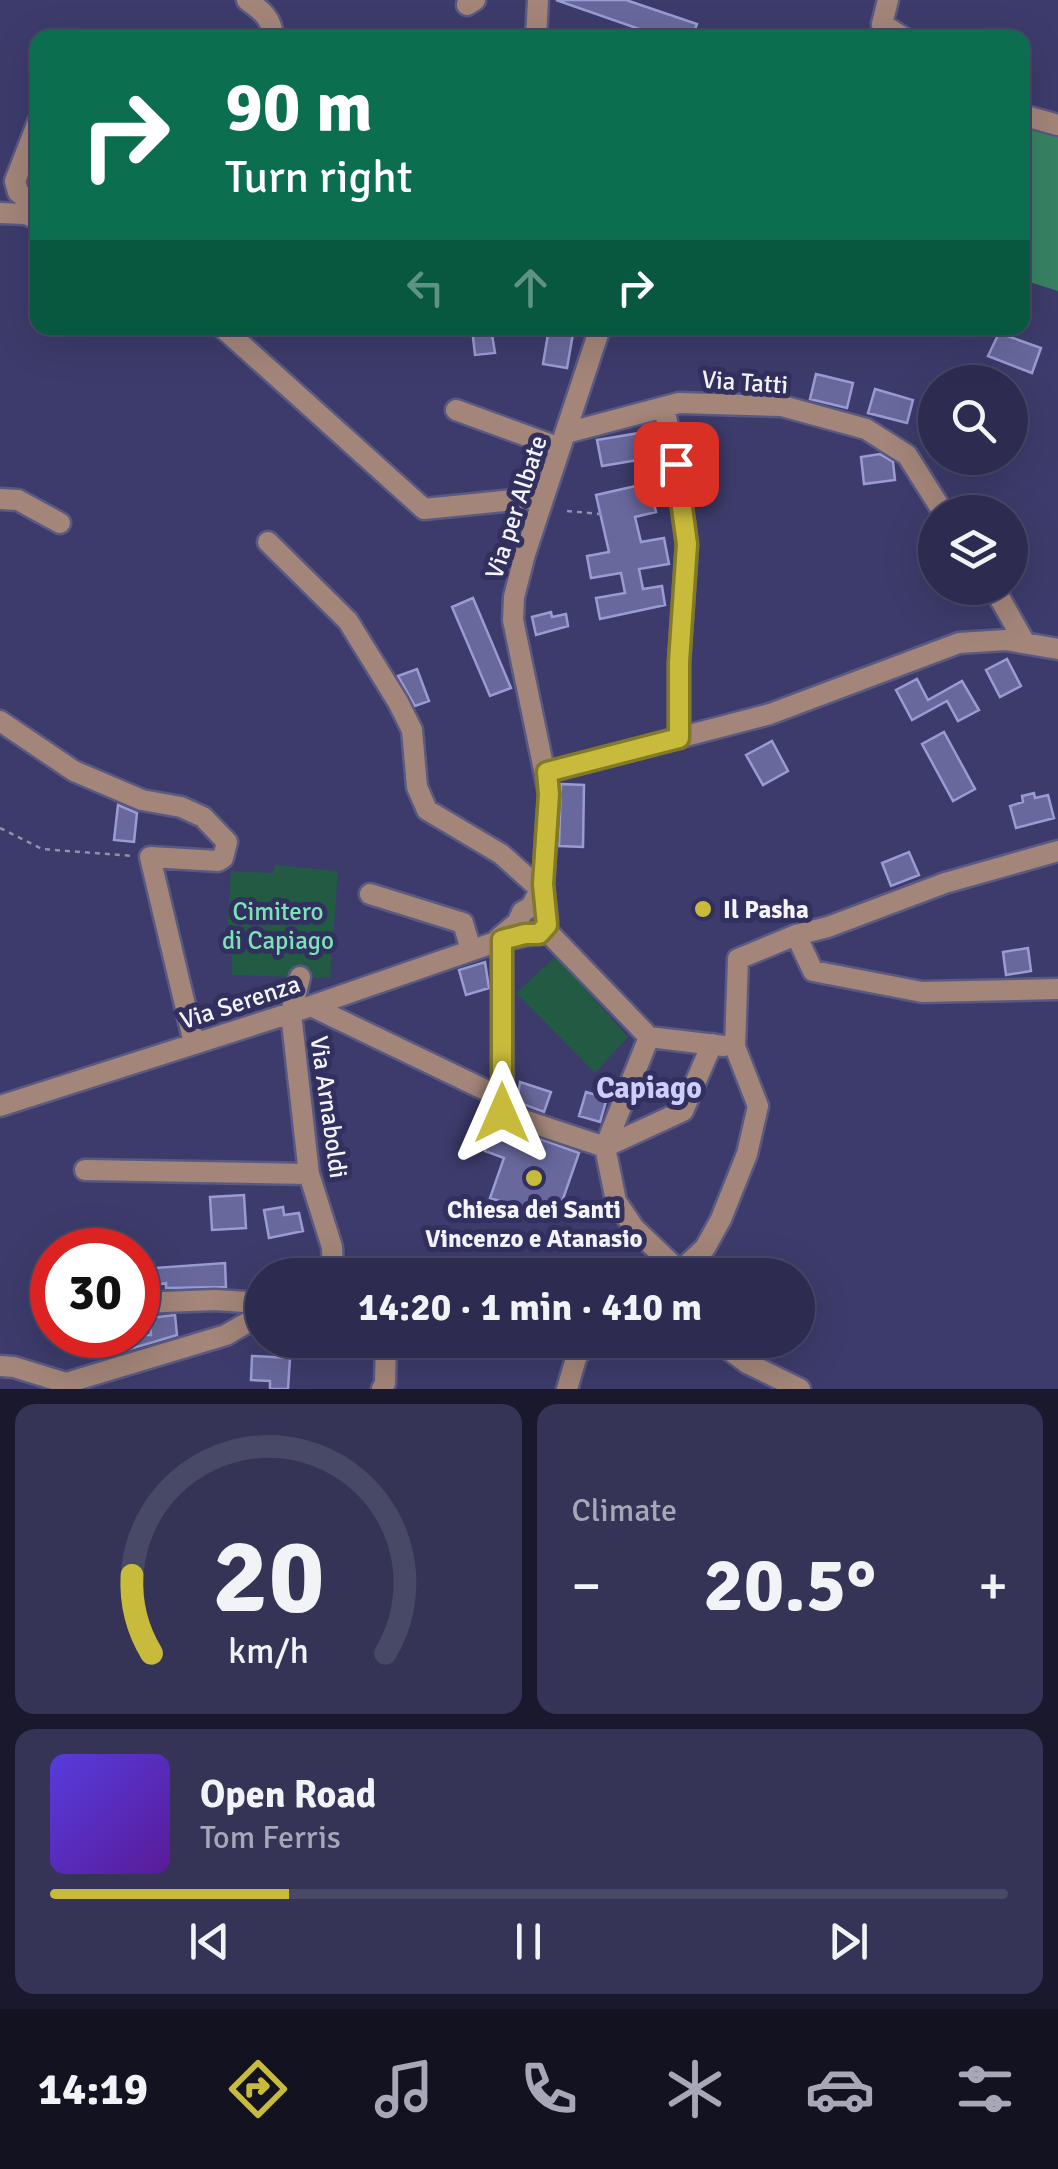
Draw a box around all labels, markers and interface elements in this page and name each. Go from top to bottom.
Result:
text: 90 m [225,64,373,150]
icon: right [60,70,190,200]
text: Turn right [225,150,413,205]
icon: left [398,260,453,315]
icon: ahead [503,260,558,315]
icon: right [608,260,663,315]
street label: Via Tatti [701,364,789,400]
map controls [918,365,1028,605]
button: search [918,365,1028,475]
pin [634,422,719,507]
street label: Via per Albate [478,431,554,583]
icon: arrive [649,437,704,492]
button: layers [918,495,1028,605]
place label: Il Pasha [723,894,809,925]
park label: Cimitero di Capiago [222,896,334,956]
marker: Il Pasha [692,898,714,920]
street label: Via Serenza [176,968,304,1036]
street label: Via Arnaboldi [304,1034,354,1180]
position arrow [450,1061,554,1165]
district label: Capiago [596,1070,702,1107]
marker: Chiesa dei Santi Vincenzo e Atanasio [523,1167,545,1189]
place label: Chiesa dei Santi Vincenzo e Atanasio [425,1194,643,1254]
speed limit sign: 30 [30,1228,160,1358]
text: 14:20 · 1 min · 410 m [358,1284,702,1331]
text: Climate [572,1491,677,1530]
text: 20 [212,1513,324,1641]
text: 20.5° [703,1539,876,1632]
text: − [572,1552,601,1620]
text: + [978,1552,1008,1620]
text: km/h [228,1629,309,1673]
text: Open Road [200,1771,376,1818]
text: Tom Ferris [200,1818,341,1857]
icon: previous [182,1914,237,1969]
icon: pause [501,1914,556,1969]
icon: next [821,1914,876,1969]
icon: directions [223,2054,293,2124]
icon: music [369,2054,439,2124]
icon: phone [514,2054,584,2124]
icon: climate [660,2054,730,2124]
icon: car [805,2054,875,2124]
icon: filters [950,2054,1020,2124]
text: 14:19 [38,2062,148,2117]

